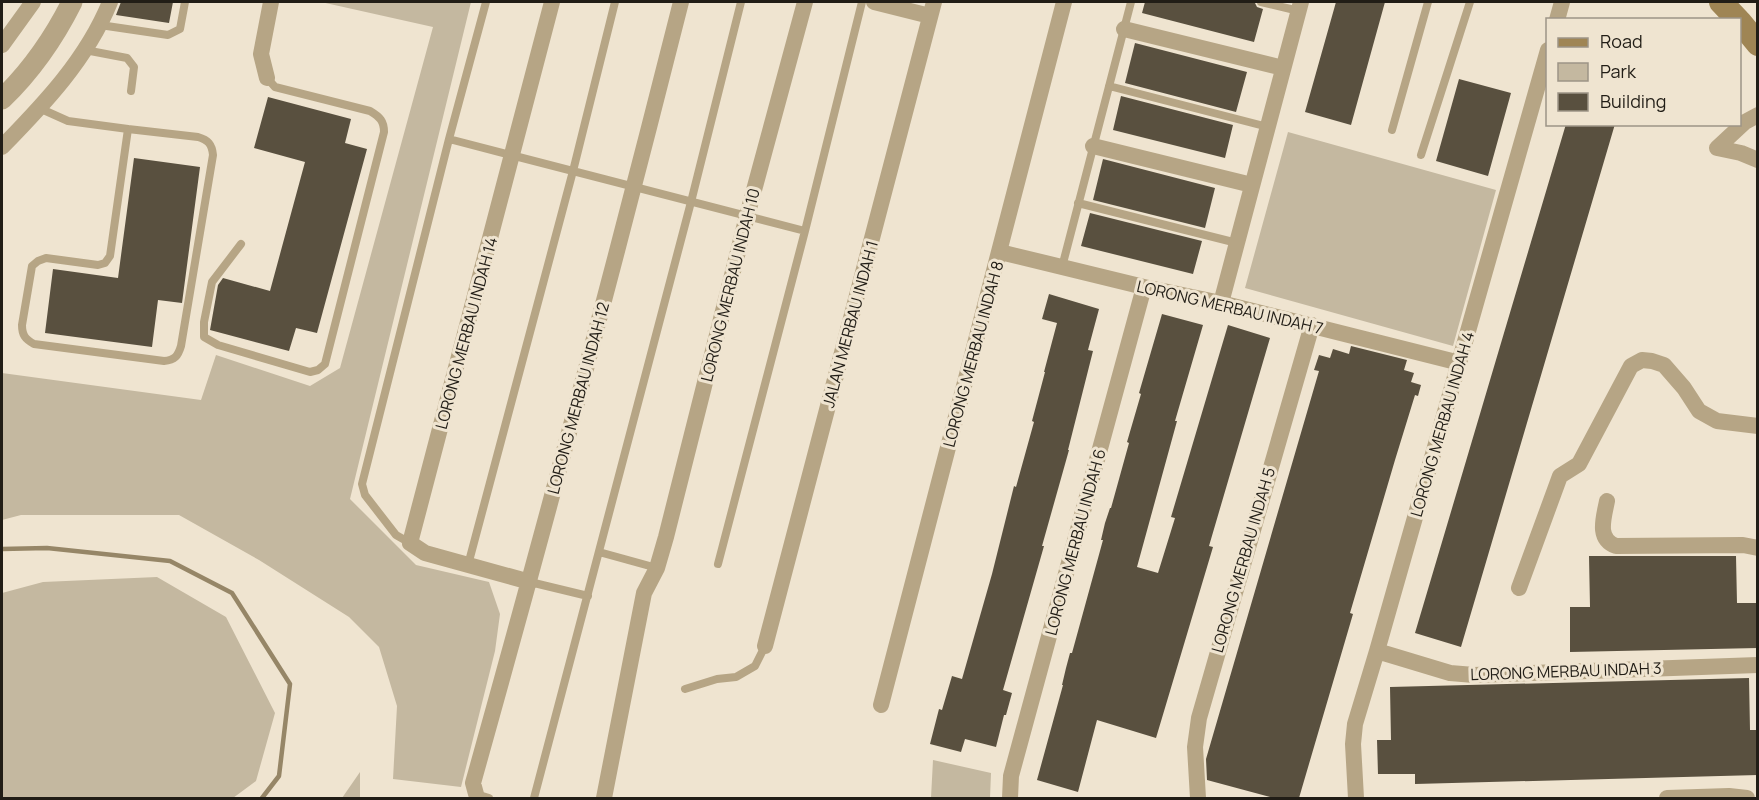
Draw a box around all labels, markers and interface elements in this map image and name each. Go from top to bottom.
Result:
legend [1546,18,1741,126]
text: Road [1600,29,1643,53]
text: Park [1600,59,1637,83]
text: Building [1600,89,1666,113]
street label: LORONG MERBAU INDAH 10 [695,186,765,384]
street label: LORONG MERBAU INDAH 14 [430,234,502,432]
street label: JALAN MERBAU INDAH 1 [817,238,883,410]
street label: LORONG MERBAU INDAH 8 [938,258,1008,450]
street label: LORONG MERBAU INDAH 7 [1135,275,1325,339]
street label: LORONG MERBAU INDAH 12 [542,300,614,496]
street label: LORONG MERBAU INDAH 4 [1405,329,1479,519]
street label: LORONG MERBAU INDAH 6 [1039,446,1111,638]
street label: LORONG MERBAU INDAH 5 [1206,465,1280,655]
street label: LORONG MERBAU INDAH 3 [1470,657,1662,685]

